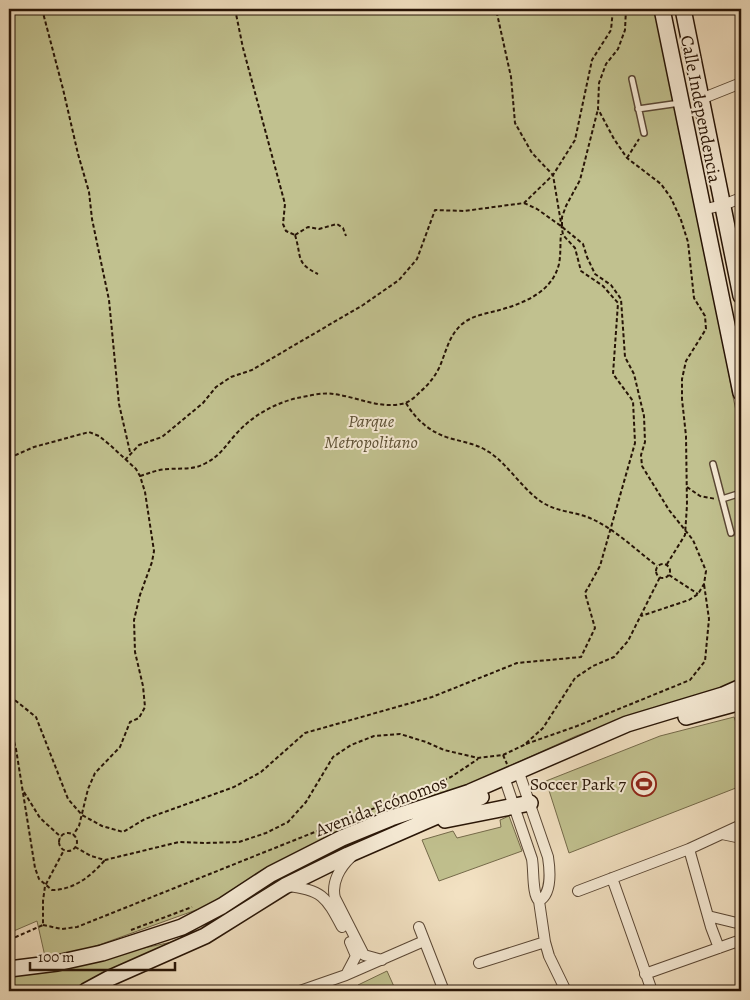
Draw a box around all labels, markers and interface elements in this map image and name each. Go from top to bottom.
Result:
street label: Calle Independencia [675,33,727,186]
park label: Parque Metropolitano [324,409,418,454]
street label: Avenida Ecónomos [311,770,450,842]
sports icon: Soccer Park 7 [631,771,657,797]
place label: Soccer Park 7 [530,772,626,796]
scale bar [30,940,175,972]
text: 100 m [38,947,75,967]

